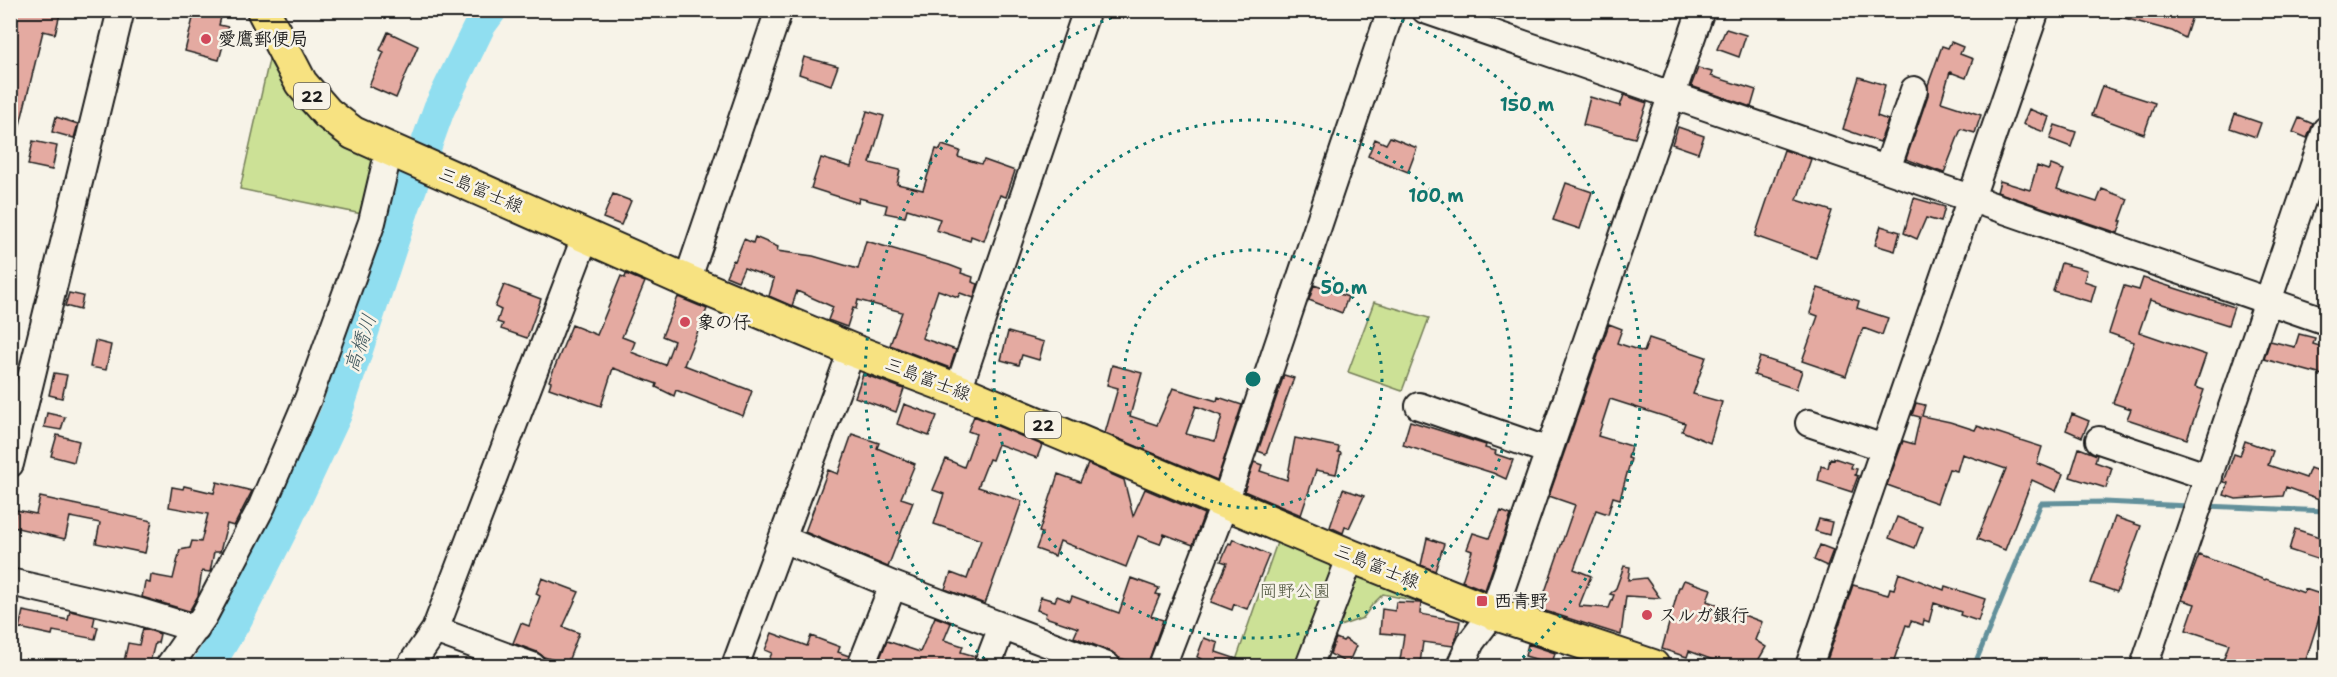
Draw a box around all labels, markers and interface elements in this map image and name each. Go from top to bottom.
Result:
place label: 愛鷹郵便局 [218,27,308,51]
marker: 愛鷹郵便局 [199,32,213,46]
road number: 22 [294,83,330,109]
text: 150 m [1500,93,1555,117]
street label: 三島富士線 [435,161,527,219]
text: 100 m [1408,184,1464,208]
text: 50 m [1321,276,1368,300]
water label: 高橋川 [338,310,382,376]
place label: 象の仔 [697,310,751,334]
marker: 象の仔 [678,315,692,329]
street label: 三島富士線 [882,352,974,406]
centre of rings [1243,369,1263,389]
road number: 22 [1025,412,1061,438]
street label: 三島富士線 [1331,538,1423,594]
park label: 岡野公園 [1259,579,1331,603]
place label: 西青野 [1494,589,1548,613]
marker: 西青野 [1475,594,1489,608]
place label: スルガ銀行 [1659,603,1749,627]
marker: スルガ銀行 [1640,608,1654,622]

